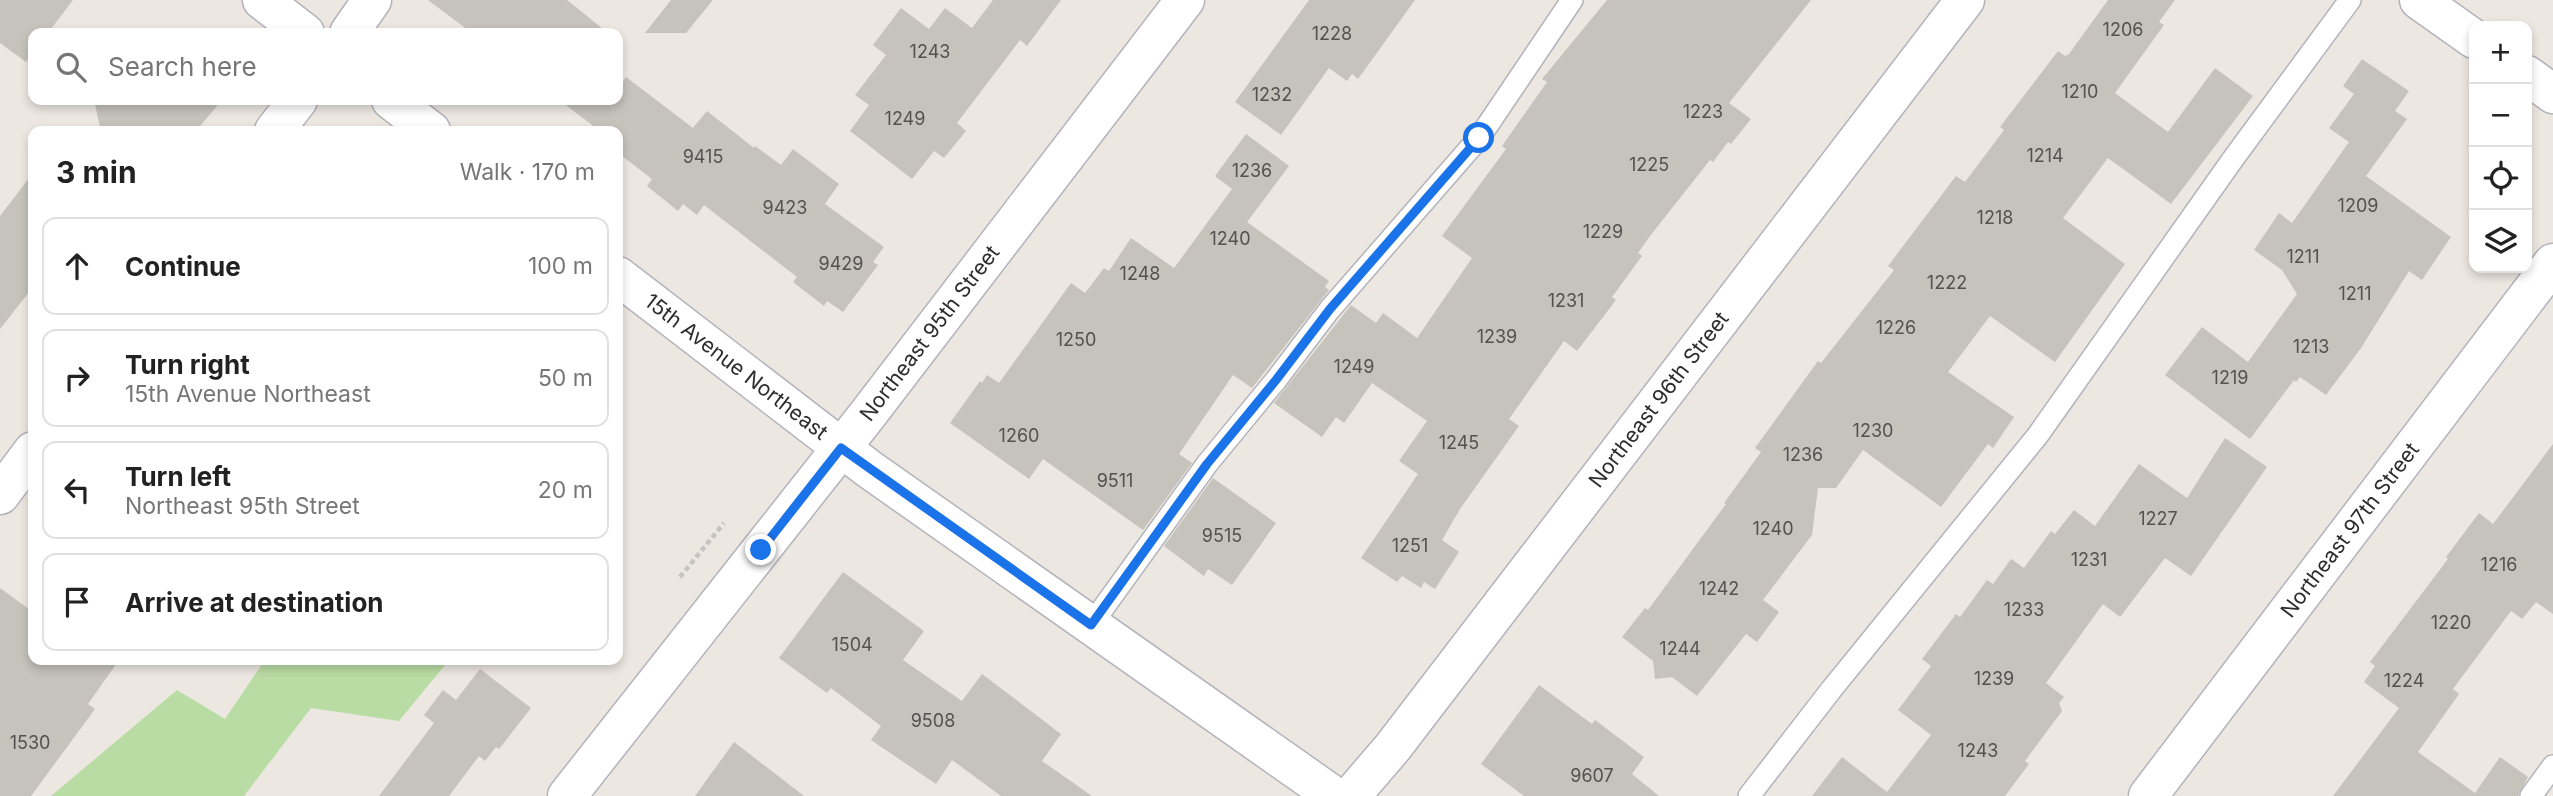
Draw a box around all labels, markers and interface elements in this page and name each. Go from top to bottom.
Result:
house number: 1206 [2103,19,2143,40]
map controls [2469,21,2532,273]
button: + [2469,21,2532,84]
house number: 1228 [1312,23,1352,44]
search box [28,28,623,105]
house number: 1243 [910,41,950,62]
icon: search [52,48,90,86]
text: Search here [108,51,257,82]
house number: 1210 [2062,81,2098,102]
house number: 1232 [1252,84,1292,105]
button: − [2469,84,2532,147]
house number: 1223 [1683,101,1723,122]
house number: 1249 [885,108,925,129]
route start [1463,122,1494,153]
house number: 1214 [2026,145,2064,166]
house number: 9415 [683,146,723,167]
button: locate [2469,147,2532,210]
text: 3 min [56,154,137,190]
house number: 1225 [1629,154,1669,175]
text: Walk · 170 m [460,158,595,186]
house number: 1236 [1232,160,1272,181]
house number: 1209 [2338,195,2378,216]
house number: 9423 [763,197,807,218]
house number: 1218 [1977,207,2013,228]
button: layers [2469,210,2532,273]
house number: 1229 [1583,221,1623,242]
house number: 1240 [1209,228,1251,249]
street label: Northeast 95th Street [854,240,1005,426]
house number: 1211 [2287,246,2319,267]
icon: ahead [58,247,96,285]
text: Continue [125,251,241,282]
text: 100 m [528,252,593,280]
house number: 9429 [819,253,863,274]
house number: 1248 [1120,263,1160,284]
house number: 1222 [1927,272,1967,293]
house number: 1211 [2339,283,2371,304]
street label: 15th Avenue Northeast [640,288,833,445]
house number: 1231 [1548,290,1584,311]
street label: Northeast 96th Street [1583,306,1734,492]
house number: 1226 [1876,317,1916,338]
house number: 1239 [1477,326,1517,347]
house number: 1250 [1056,329,1096,350]
house number: 1213 [2293,336,2329,357]
text: Turn right [125,349,250,380]
house number: 1249 [1334,356,1374,377]
icon: right [58,359,96,397]
text: 50 m [538,364,593,392]
house number: 1219 [2212,367,2248,388]
text: 15th Avenue Northeast [125,380,371,408]
house number: 1230 [1853,420,1893,441]
house number: 1260 [999,425,1039,446]
house number: 1245 [1439,432,1479,453]
street label: Northeast 97th Street [2275,437,2424,622]
house number: 1236 [1783,444,1823,465]
text: Turn left [125,461,231,492]
house number: 9511 [1097,470,1133,491]
icon: left [58,471,96,509]
text: 20 m [538,476,593,504]
text: Northeast 95th Street [125,492,360,520]
house number: 1227 [2138,508,2178,529]
house number: 1240 [1752,518,1794,539]
house number: 9515 [1202,525,1242,546]
route end [745,534,776,565]
house number: 1251 [1392,535,1428,556]
house number: 1231 [2071,549,2107,570]
house number: 1216 [2481,554,2517,575]
house number: 1242 [1699,578,1739,599]
icon: arrive [58,583,96,621]
text: Arrive at destination [125,587,384,618]
house number: 1233 [2004,599,2044,620]
house number: 1220 [2431,612,2471,633]
house number: 1504 [831,634,873,655]
house number: 1244 [1659,638,1701,659]
house number: 1239 [1974,668,2014,689]
house number: 1224 [2384,670,2424,691]
house number: 9508 [911,710,955,731]
house number: 1530 [10,732,50,753]
house number: 1243 [1958,740,1998,761]
house number: 9607 [1570,765,1614,786]

